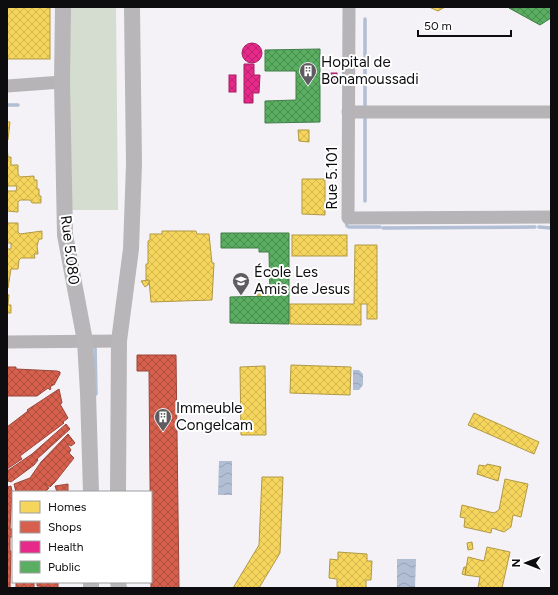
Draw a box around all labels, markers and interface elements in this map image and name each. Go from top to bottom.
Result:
scale bar [418,12,511,38]
text: 50 m [424,19,452,33]
place label: Hopital de Bonamoussadi [321,53,419,88]
building icon: Hopital de Bonamoussadi [298,61,318,86]
street label: Rue 5.101 [323,146,341,210]
street label: Rue 5.080 [57,214,83,286]
place label: École Les Amis de Jesus [254,263,350,298]
school or university icon: École Les Amis de Jesus [231,271,251,296]
place label: Immeuble Congelcam [176,399,253,434]
building icon: Immeuble Congelcam [153,407,173,432]
legend [12,491,152,583]
text: Homes [48,500,87,514]
text: Shops [48,520,82,534]
text: Health [48,540,84,554]
north arrow [506,543,546,583]
text: N [510,559,523,567]
text: Public [48,560,81,574]

